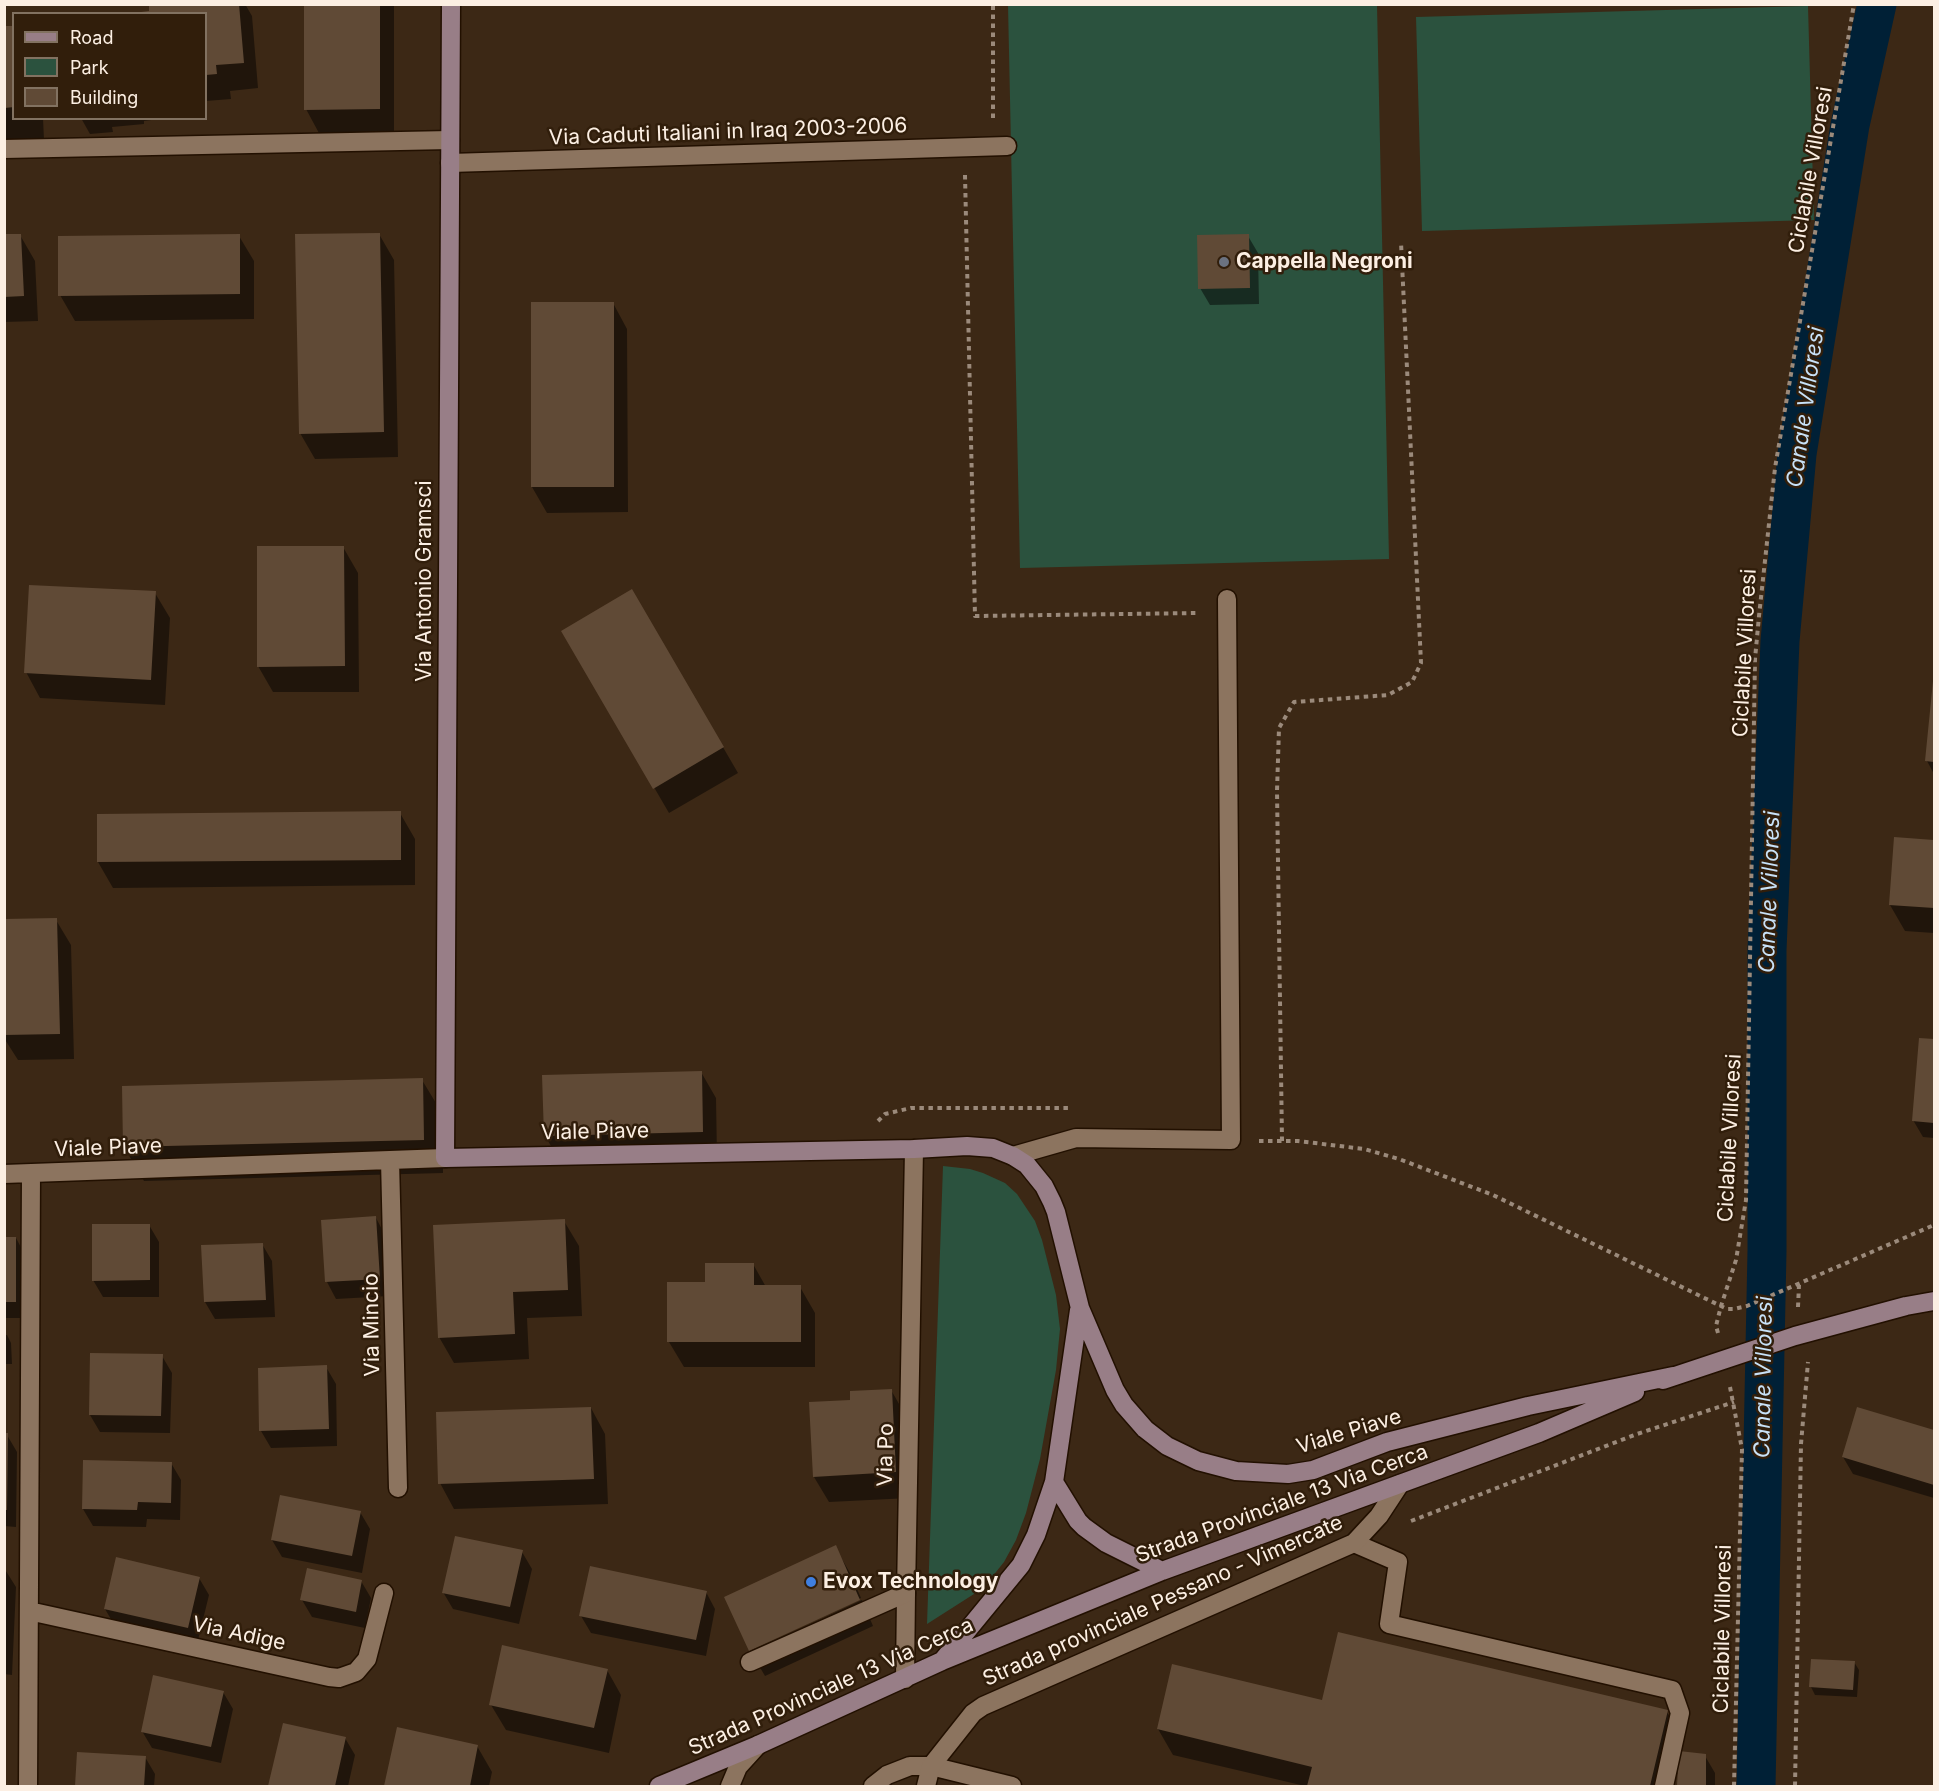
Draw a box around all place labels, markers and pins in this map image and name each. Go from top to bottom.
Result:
place label: Cappella Negroni [1236,249,1413,275]
marker: Cappella Negroni [1217,255,1231,269]
place label: Evox Technology [823,1569,998,1595]
marker: Evox Technology [804,1575,818,1589]

